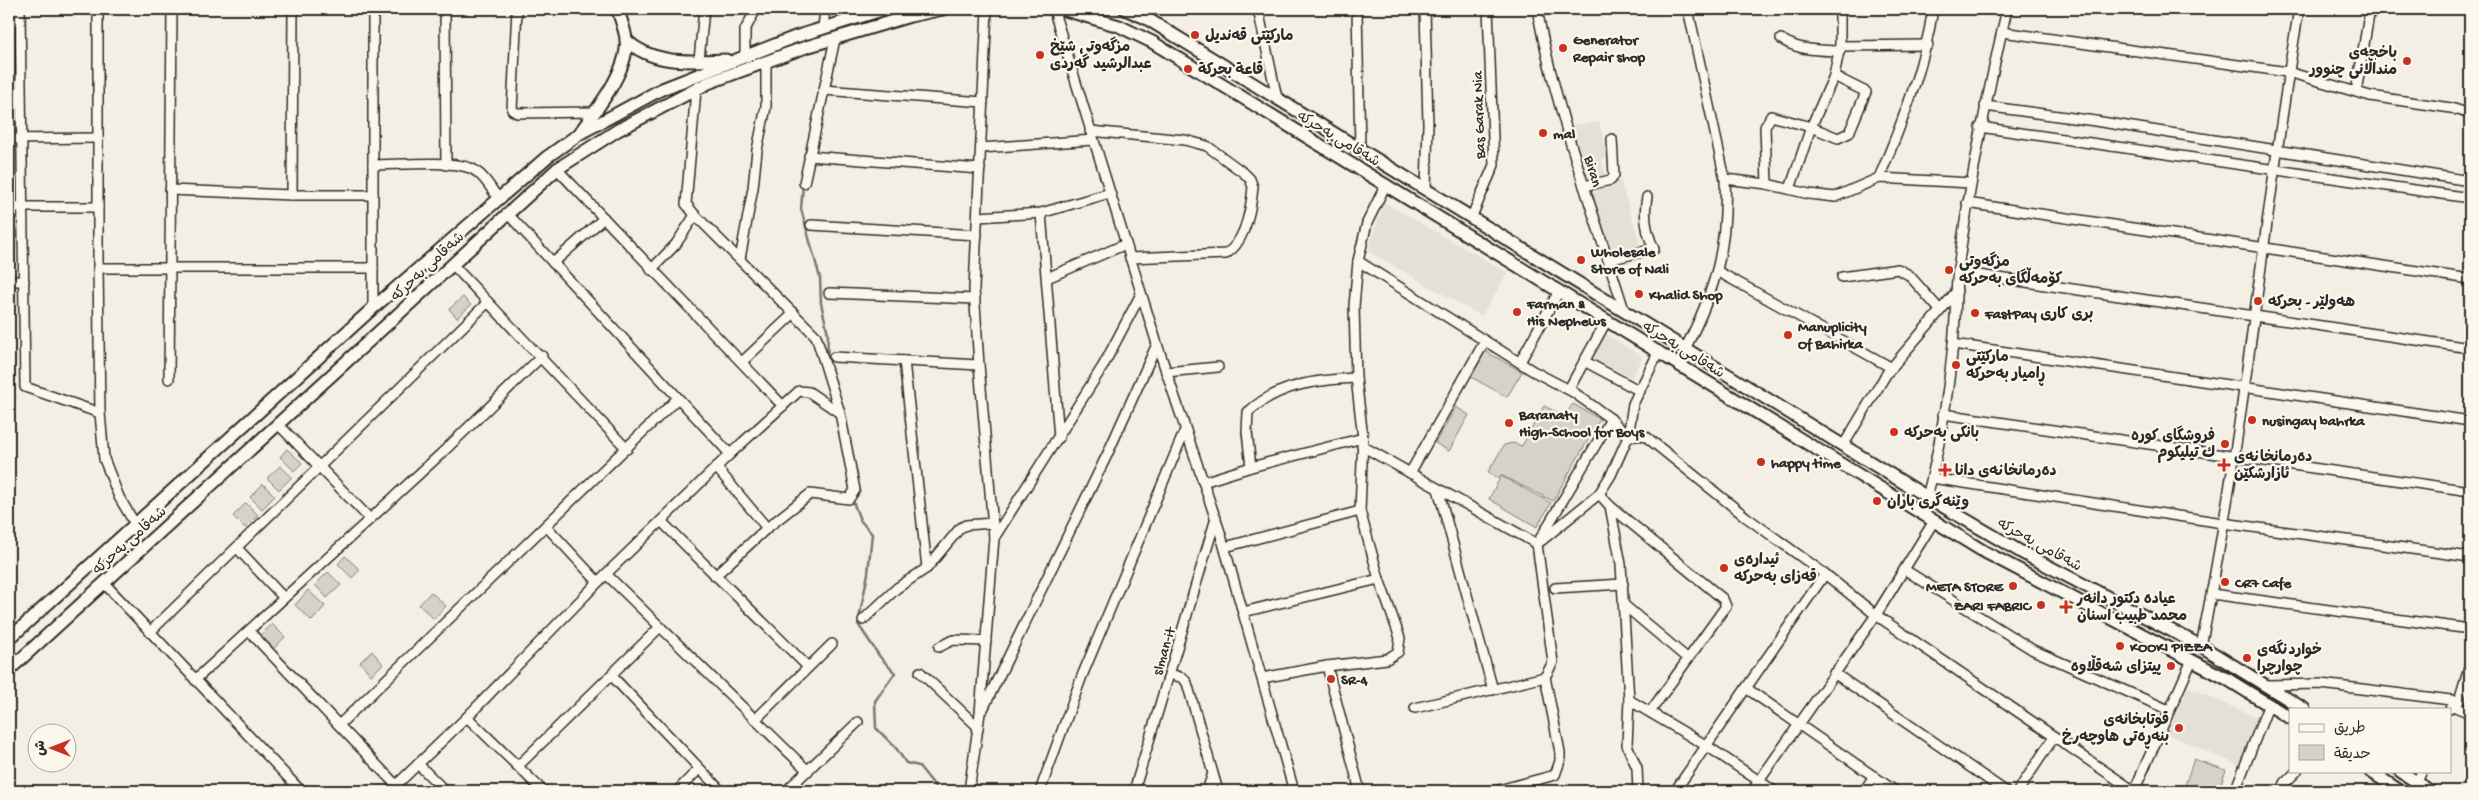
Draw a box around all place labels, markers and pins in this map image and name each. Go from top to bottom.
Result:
place label: مارکێتی قەندیل [1205,27,1294,46]
marker: مارکێتی قەندیل [1189,29,1201,41]
place label: Generator Repair shop [1572,32,1646,67]
place label: مزگەوتی شێخ عبدالرشید گەردی [1050,36,1151,74]
marker: Generator Repair shop [1557,42,1569,54]
place label: باخچەی منداڵانی چنوور [2308,45,2397,80]
marker: مزگەوتی شێخ عبدالرشید گەردی [1034,49,1046,61]
marker: باخچەی منداڵانی چنوور [2401,55,2413,67]
place label: قاعة بحركة [1198,61,1264,80]
marker: قاعة بحركة [1182,63,1194,75]
place label: mal [1553,126,1576,144]
marker: mal [1537,127,1549,139]
place label: Wholesale Store of Nali [1590,244,1669,279]
place label: مزگەوتی کۆمەڵگای بەحرکە [1959,251,2063,289]
marker: Wholesale Store of Nali [1575,254,1587,266]
marker: مزگەوتی کۆمەڵگای بەحرکە [1943,264,1955,276]
place label: Khalid Shop [1648,287,1723,305]
marker: Khalid Shop [1633,288,1645,300]
place label: هەولێر - بحرکە [2268,294,2355,312]
marker: هەولێر - بحرکە [2252,295,2264,307]
place label: Farman & His Nephews [1526,296,1607,331]
marker: Farman & His Nephews [1511,306,1523,318]
place label: FastPay بری كاری [1984,306,2093,324]
marker: FastPay بری كاری [1969,307,1981,319]
place label: Manuplicity Of Bahirka [1798,319,1867,354]
marker: Manuplicity Of Bahirka [1782,329,1794,341]
place label: مارکێتی ڕامیار بەحرکە [1966,349,2046,386]
marker: مارکێتی ڕامیار بەحرکە [1950,359,1962,371]
place label: Baranaty High-School for Boys [1518,407,1646,442]
place label: nusingay bahrka [2262,413,2365,431]
marker: nusingay bahrka [2246,414,2258,426]
marker: Baranaty High-School for Boys [1503,417,1515,429]
place label: بانکی بەحرکە [1904,425,1979,443]
place label: فروشگاى كوره ك تيليكوم [2131,425,2215,463]
marker: بانکی بەحرکە [1888,426,1900,438]
marker: فروشگاى كوره ك تيليكوم [2219,438,2231,450]
place label: دەرمانخانەی ئازارشکێن [2234,449,2312,484]
place label: happy time [1771,455,1842,473]
marker: happy time [1755,456,1767,468]
marker: دەرمانخانەی ئازارشکێن [2218,459,2230,471]
place label: دەرمانخانەی دانا [1955,463,2056,481]
marker: دەرمانخانەی دانا [1939,464,1951,476]
place label: وێنەگری باران [1887,491,1969,512]
marker: وێنەگری باران [1871,495,1883,507]
place label: ئیدارەی قەزای بەحرکە [1734,552,1817,587]
marker: ئیدارەی قەزای بەحرکە [1718,562,1730,574]
place label: CR7 Cafe [2234,575,2292,593]
marker: CR7 Cafe [2219,576,2231,588]
place label: META STORE [1926,579,2005,597]
marker: META STORE [2007,580,2019,592]
place label: عياده دكتور دانەر محمد طبيب اسنان [2076,591,2187,626]
place label: ZARI FABRIC [1954,598,2033,616]
marker: ZARI FABRIC [2035,599,2047,611]
marker: عياده دكتور دانەر محمد طبيب اسنان [2059,600,2073,614]
place label: KOOKI PIZZA [2129,639,2213,657]
place label: خواردنگەی چوارچرا [2257,639,2322,677]
marker: KOOKI PIZZA [2114,640,2126,652]
marker: خواردنگەی چوارچرا [2241,652,2253,664]
place label: پیتزای شەقڵاوە [2071,655,2162,677]
marker: پیتزای شەقڵاوە [2165,660,2177,672]
place label: SR-4 [1341,672,1369,690]
marker: SR-4 [1325,673,1337,685]
place label: قوتابخانەی بنەڕەتی هاوچەرخ [2062,711,2169,749]
marker: قوتابخانەی بنەڕەتی هاوچەرخ [2173,722,2185,734]

